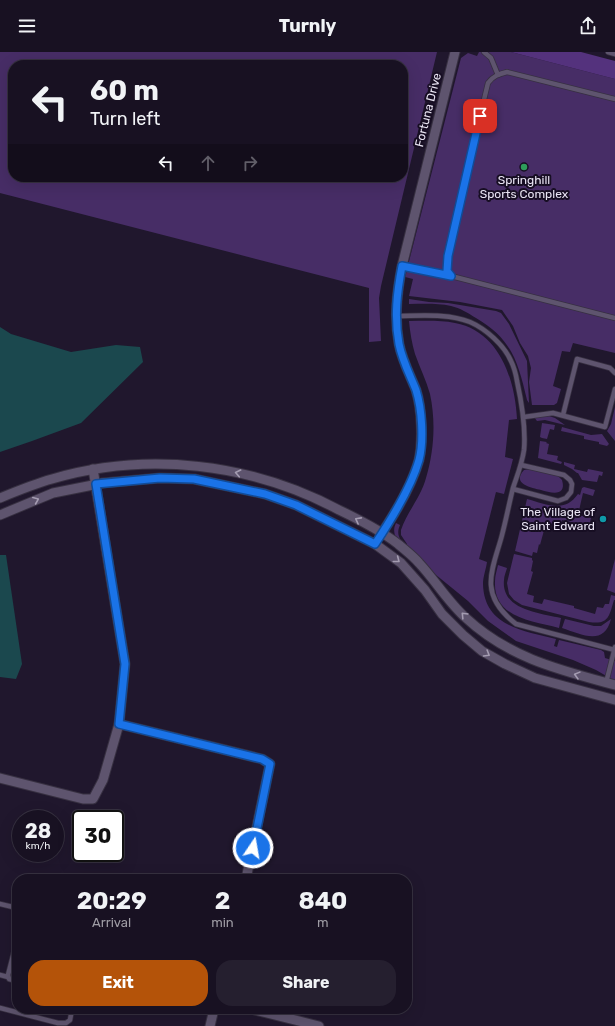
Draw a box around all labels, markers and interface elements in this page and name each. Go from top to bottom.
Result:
icon: menu [16,15,38,37]
text: Turnly [279,15,336,37]
icon: share [577,15,599,37]
street label: Fortuna Drive [412,71,444,149]
text: 60 m [90,74,159,107]
icon: left [24,76,76,128]
pin [463,99,497,133]
icon: arrive [469,105,491,127]
text: Turn left [90,108,160,130]
icon: left [155,152,177,174]
icon: ahead [197,152,219,174]
icon: right [239,152,261,174]
marker: Springhill Sports Complex [519,162,529,172]
place label: Springhill Sports Complex [480,173,569,201]
one-way arrow [235,469,241,477]
one-way arrow [32,497,39,505]
place label: The Village of Saint Edward [520,505,595,533]
marker: The Village of Saint Edward [598,514,608,524]
one-way arrow [355,517,362,524]
one-way arrow [393,556,400,563]
one-way arrow [461,612,468,620]
one-way arrow [483,649,490,656]
one-way arrow [574,671,581,680]
speed limit sign: 30 [72,810,124,862]
text: 28 [25,819,51,843]
position arrow [232,827,274,869]
text: km/h [26,840,50,852]
text: 20:29 [77,887,147,915]
text: 2 [215,887,230,915]
text: 840 [298,887,347,915]
text: Arrival [92,915,131,930]
text: min [211,915,234,930]
text: m [317,915,329,930]
button: Exit [28,960,208,1006]
button: Share [216,960,396,1006]

